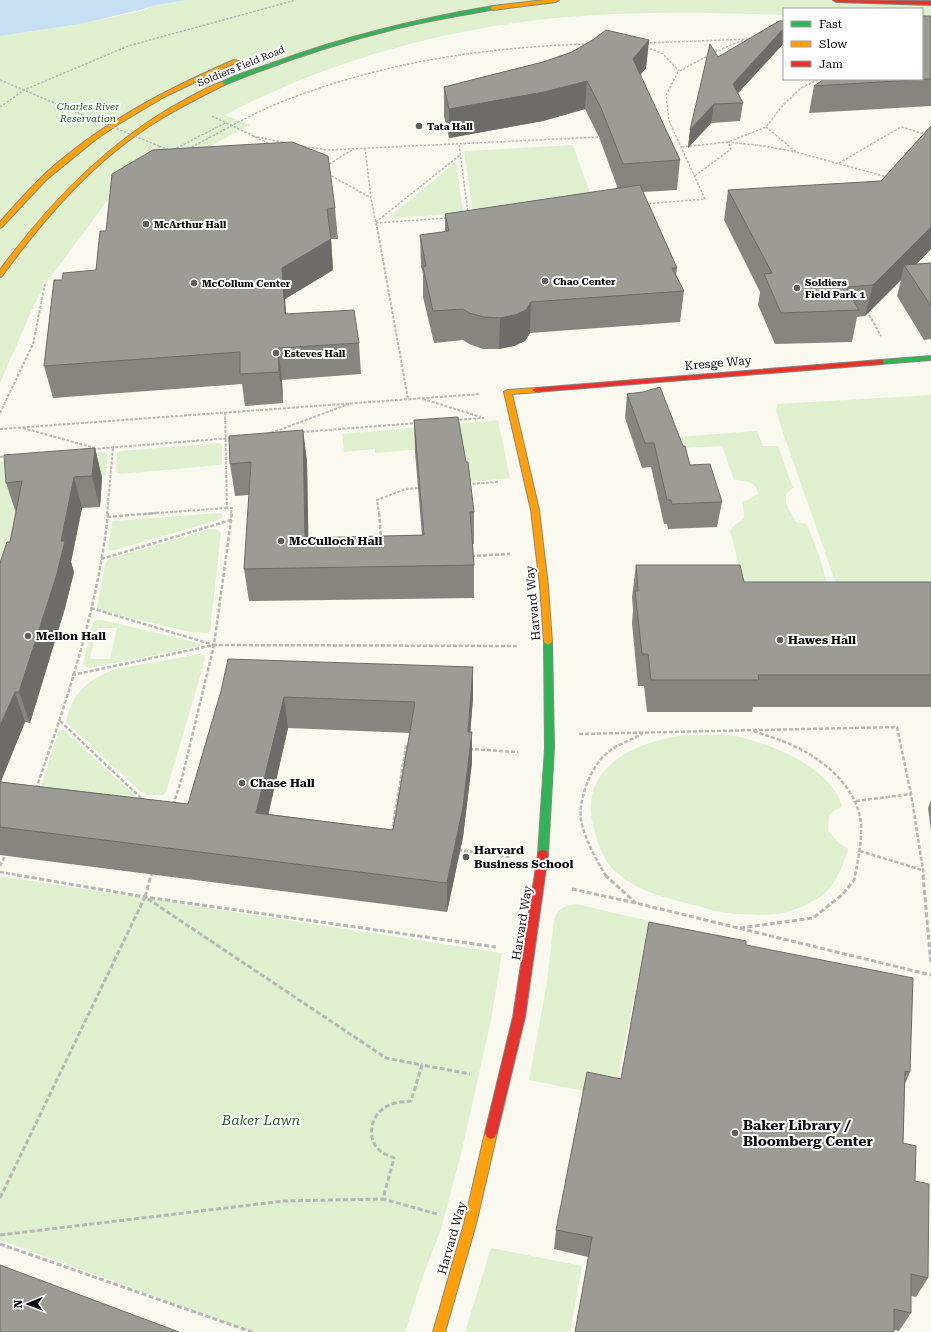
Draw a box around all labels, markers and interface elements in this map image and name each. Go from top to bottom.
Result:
legend [783,8,923,80]
text: Fast [819,17,843,31]
text: Slow [819,37,847,51]
street label: Soldiers Field Road [196,43,287,89]
text: Jam [819,57,843,71]
park label: Charles River Reservation [57,101,120,124]
marker: Tata Hall [414,121,424,131]
place label: Tata Hall [427,121,474,132]
marker: McArthur Hall [141,219,151,229]
place label: McArthur Hall [154,219,227,230]
marker: Chao Center [540,276,550,286]
place label: Chao Center [553,276,616,287]
place label: Soldiers Field Park 1 [805,277,865,300]
marker: McCollum Center [189,278,199,288]
place label: McCollum Center [202,278,291,289]
marker: Soldiers Field Park 1 [792,283,802,293]
marker: Esteves Hall [271,348,281,358]
place label: Esteves Hall [284,348,346,359]
street label: Kresge Way [684,353,753,373]
place label: McCulloch Hall [289,534,382,548]
marker: McCulloch Hall [276,536,286,546]
street label: Harvard Way [523,564,543,641]
place label: Mellon Hall [36,629,106,643]
marker: Mellon Hall [23,631,33,641]
place label: Hawes Hall [788,633,856,647]
marker: Hawes Hall [775,635,785,645]
place label: Chase Hall [250,776,315,790]
marker: Chase Hall [237,778,247,788]
place label: Harvard Business School [474,843,573,871]
marker: Harvard Business School [461,852,471,862]
street label: Harvard Way [509,884,535,961]
park label: Baker Lawn [221,1112,301,1128]
place label: Baker Library / Bloomberg Center [743,1117,873,1149]
marker: Baker Library / Bloomberg Center [730,1128,740,1138]
street label: Harvard Way [435,1199,469,1276]
north arrow [8,1284,48,1324]
text: N [12,1299,25,1309]

